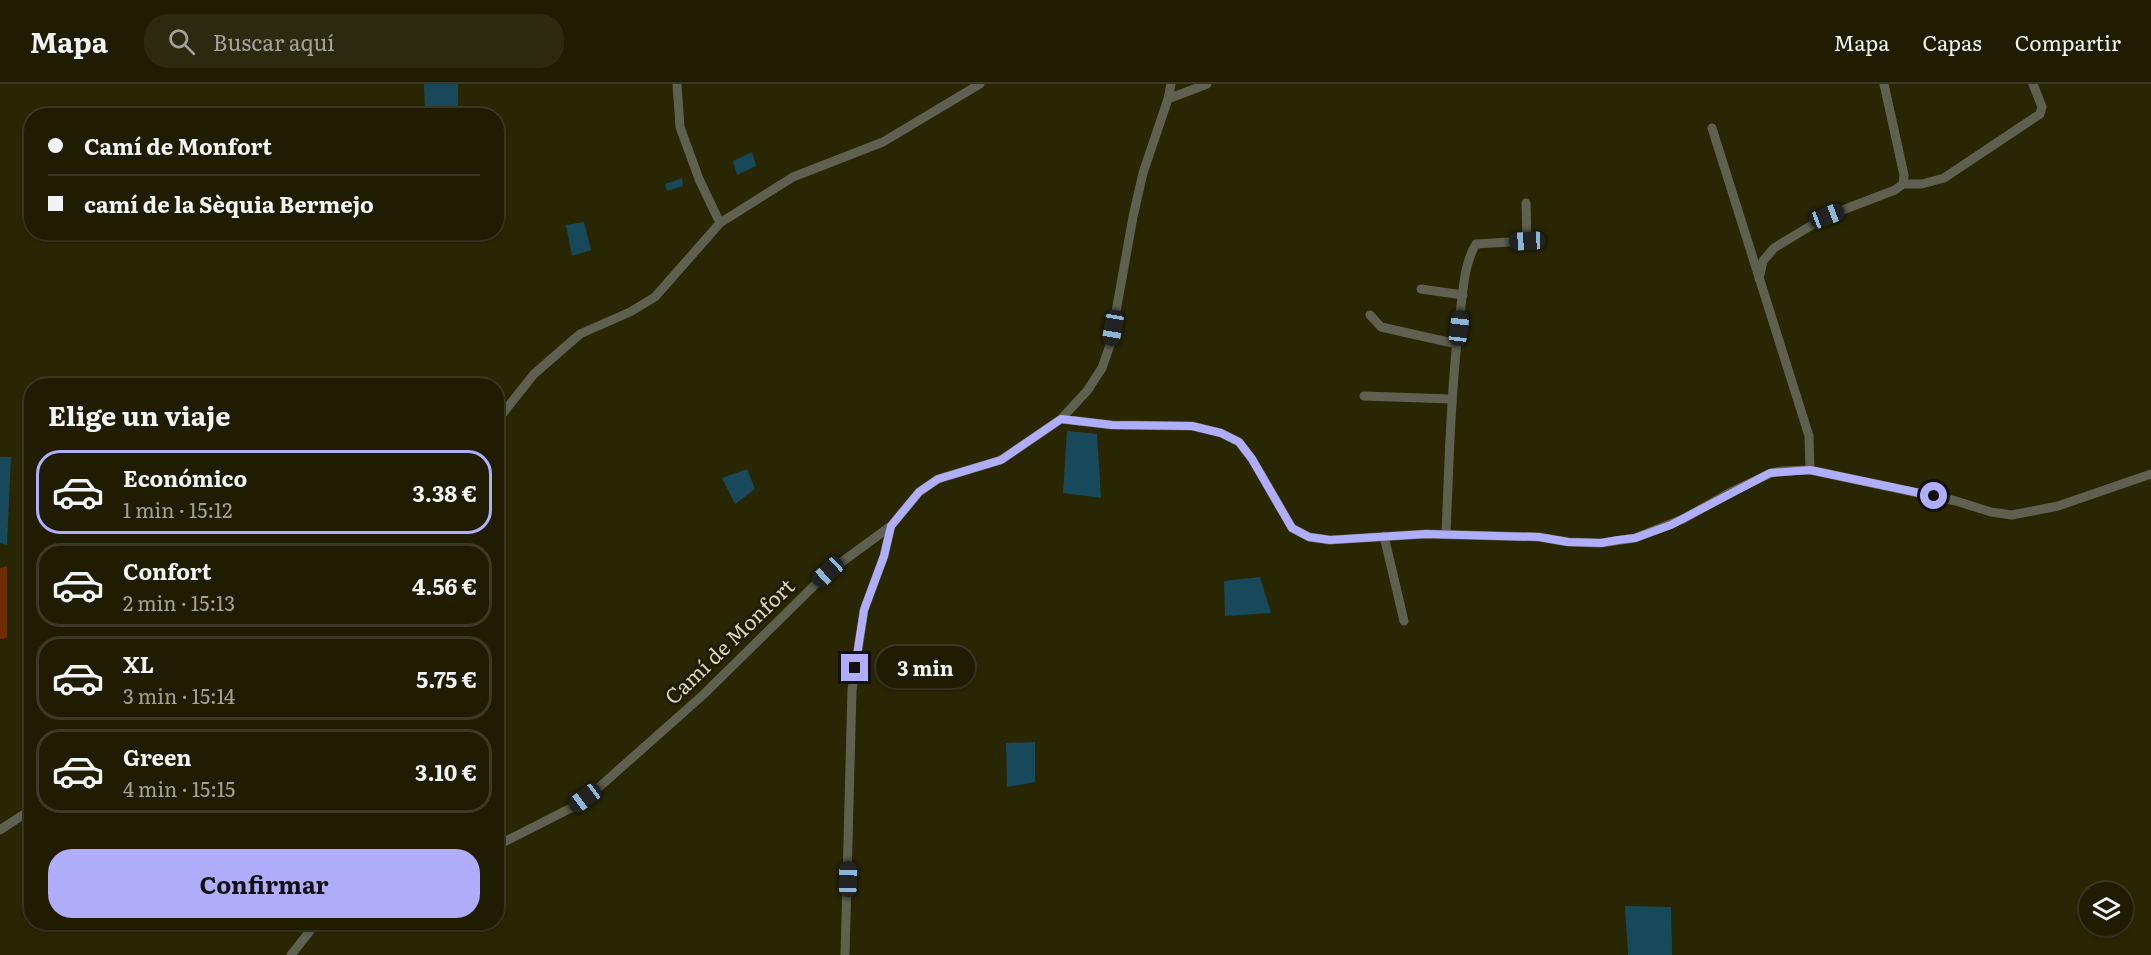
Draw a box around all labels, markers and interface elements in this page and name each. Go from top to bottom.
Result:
search box [144,14,564,68]
text: Mapa [30,20,108,62]
icon: search [165,25,198,58]
text: Buscar aquí [213,25,335,58]
text: Mapa [1833,26,1890,57]
text: Capas [1923,26,1982,57]
text: Compartir [2015,26,2121,57]
text: Camí de Monfort [84,129,272,162]
text: camí de la Sèquia Bermejo [84,187,374,220]
car [1807,201,1847,231]
car [1509,231,1545,251]
car [1101,309,1125,347]
car [1448,309,1470,347]
text: Elige un viaje [48,394,231,434]
text: Económico [123,461,247,494]
icon: car [51,465,105,519]
text: 3.38 € [413,476,477,509]
route start [1920,482,1947,509]
text: 1 min · 15:12 [123,494,232,524]
car [809,553,847,591]
text: Confort [123,554,211,587]
icon: car [51,558,105,612]
text: 4.56 € [412,569,477,602]
street label: Camí de Monfort [656,570,801,710]
text: 2 min · 15:13 [123,587,235,617]
text: XL [123,647,154,680]
callout: 3 min [876,647,975,689]
icon: car [51,651,105,705]
text: 3 min [897,652,954,682]
route end [841,654,868,681]
text: 5.75 € [416,662,477,695]
text: 3 min · 15:14 [123,680,235,710]
text: Green [123,740,192,773]
icon: car [51,744,105,798]
text: 3.10 € [415,755,477,788]
text: 4 min · 15:15 [123,773,235,803]
car [565,780,605,816]
button: Confirmar [48,849,480,918]
car [839,861,857,897]
map controls [2079,882,2133,936]
button: layers [2079,882,2133,936]

